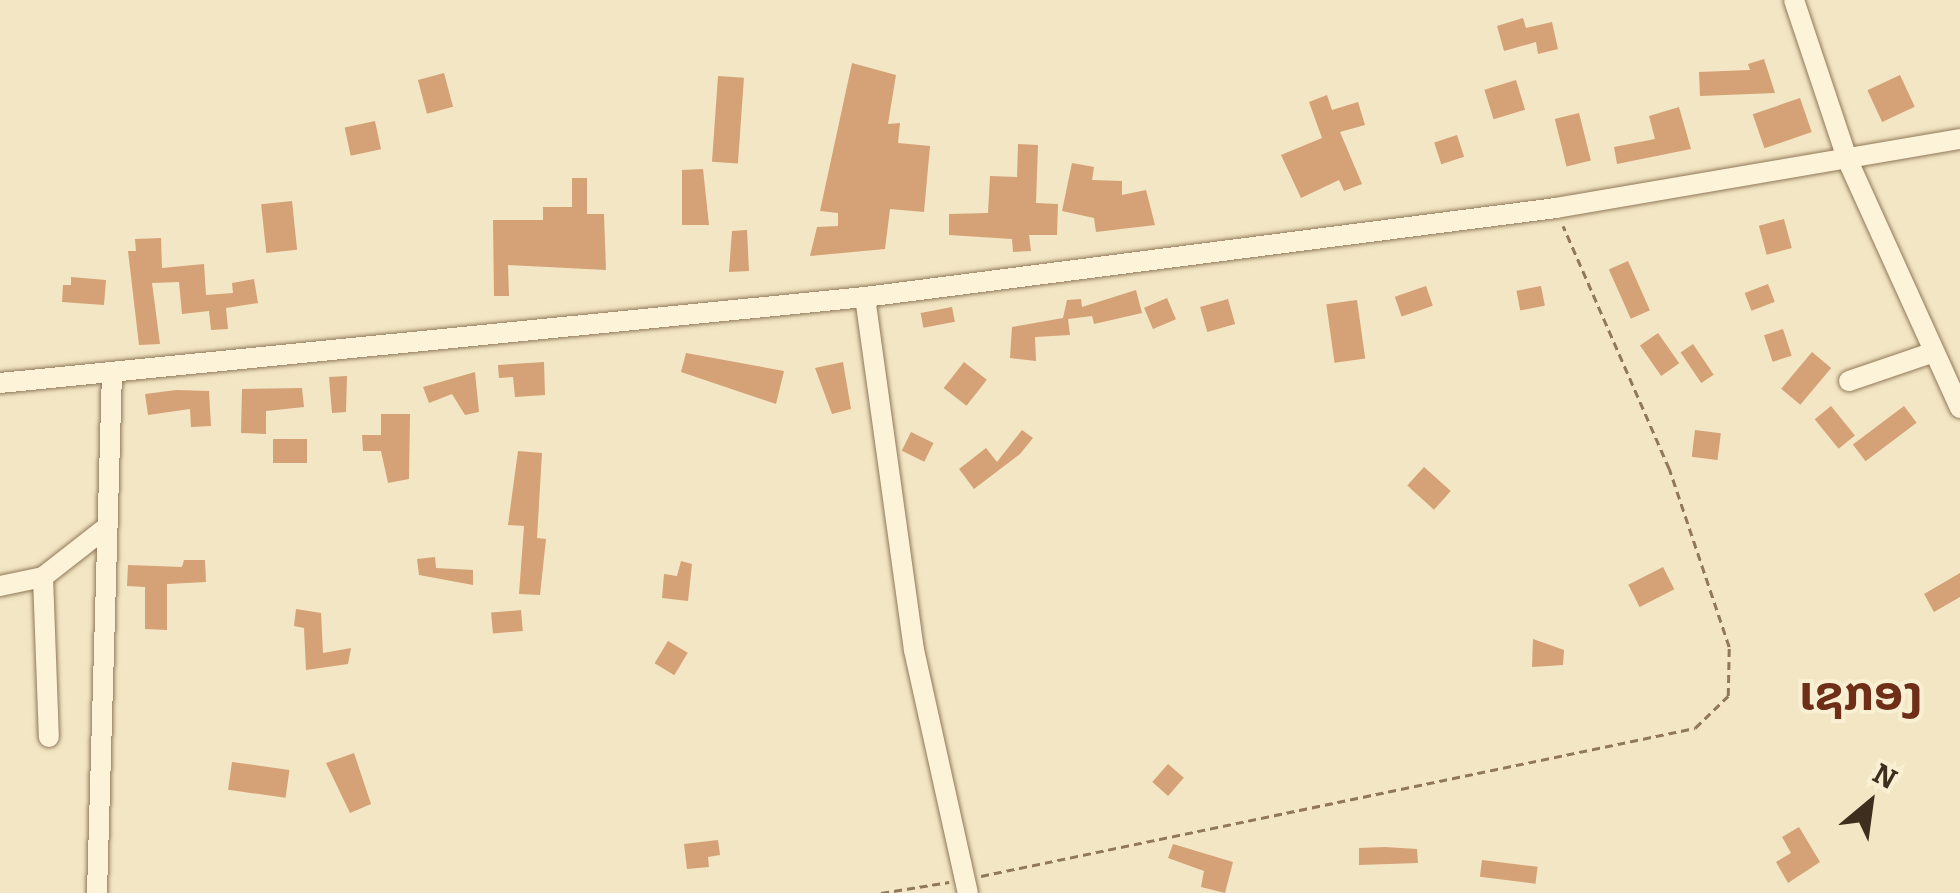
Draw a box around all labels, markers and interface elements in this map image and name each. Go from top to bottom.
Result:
district label: ເຊກອງ [1800,666,1922,724]
north arrow [1820,753,1920,853]
text: N [1867,757,1902,796]

